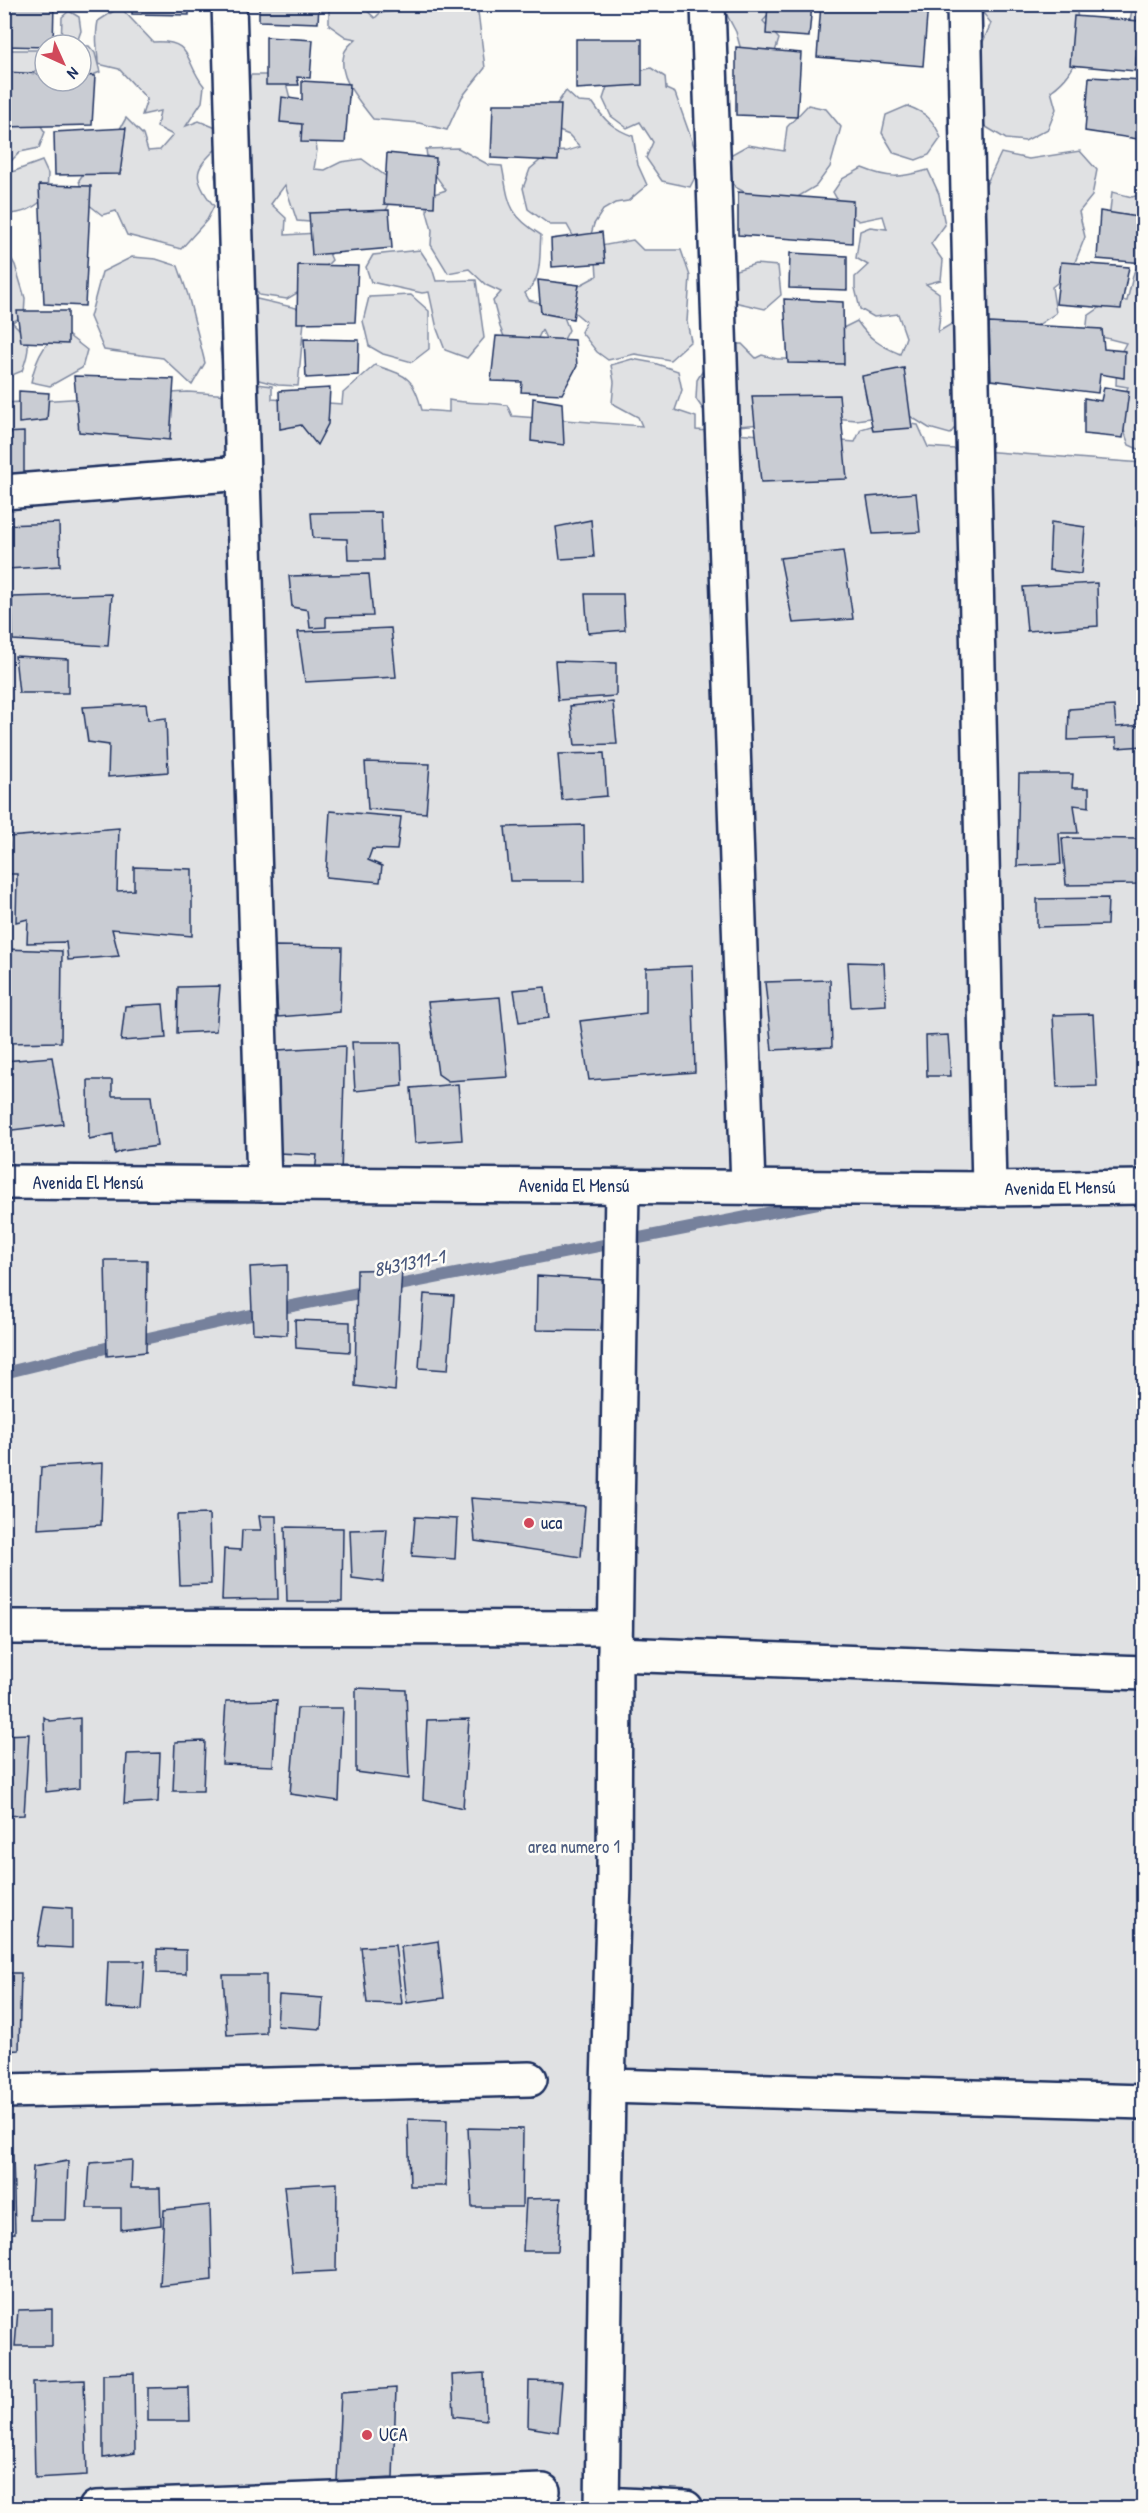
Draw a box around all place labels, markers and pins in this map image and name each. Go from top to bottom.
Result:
place label: uca [541,1510,562,1535]
marker: uca [522,1516,536,1530]
place label: UCA [379,2422,408,2447]
marker: UCA [360,2428,374,2442]

